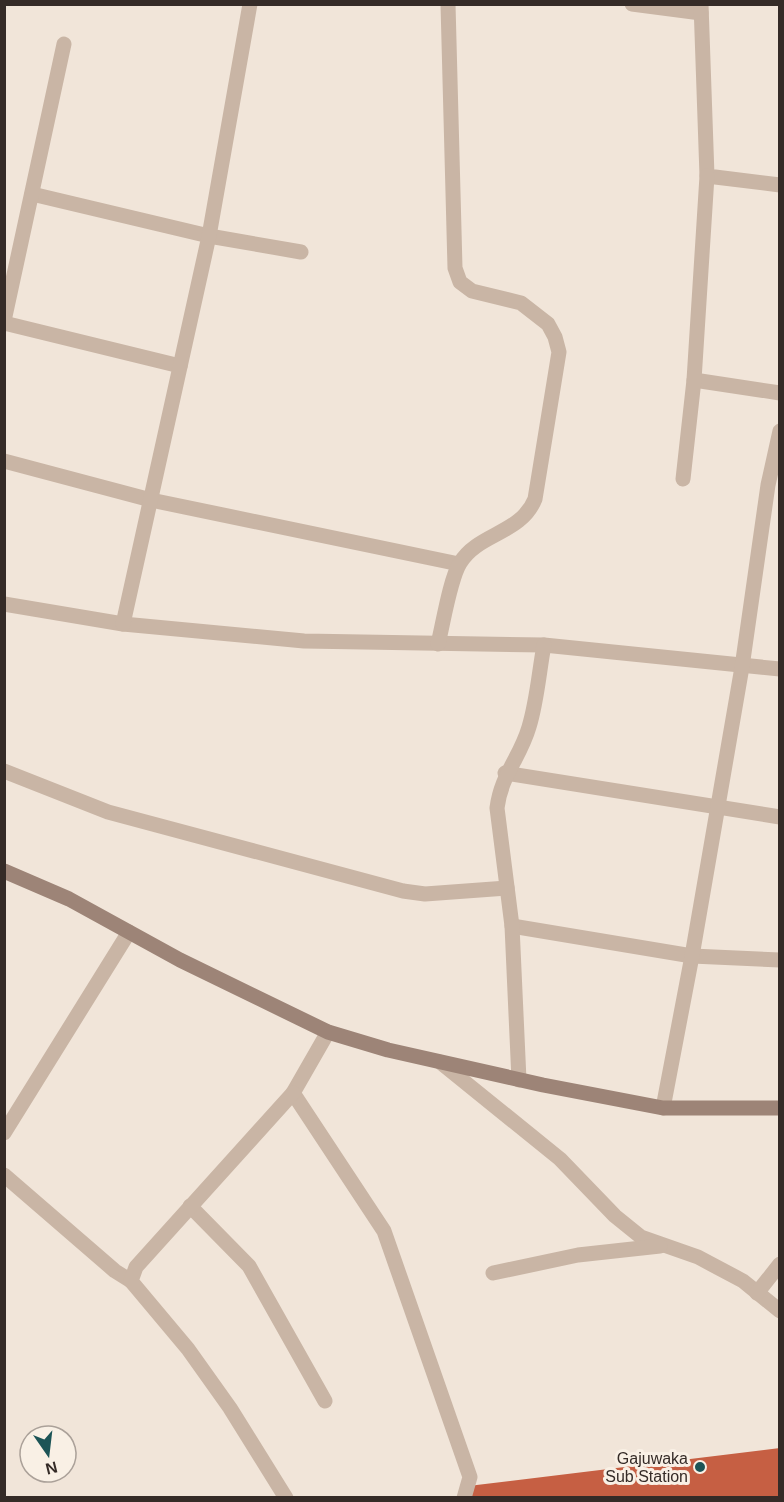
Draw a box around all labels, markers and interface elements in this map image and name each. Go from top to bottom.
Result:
north arrow [18,1424,78,1484]
place label: Gajuwaka Sub Station [605,1450,688,1485]
text: N [44,1458,59,1478]
marker: Gajuwaka Sub Station [693,1460,707,1474]

